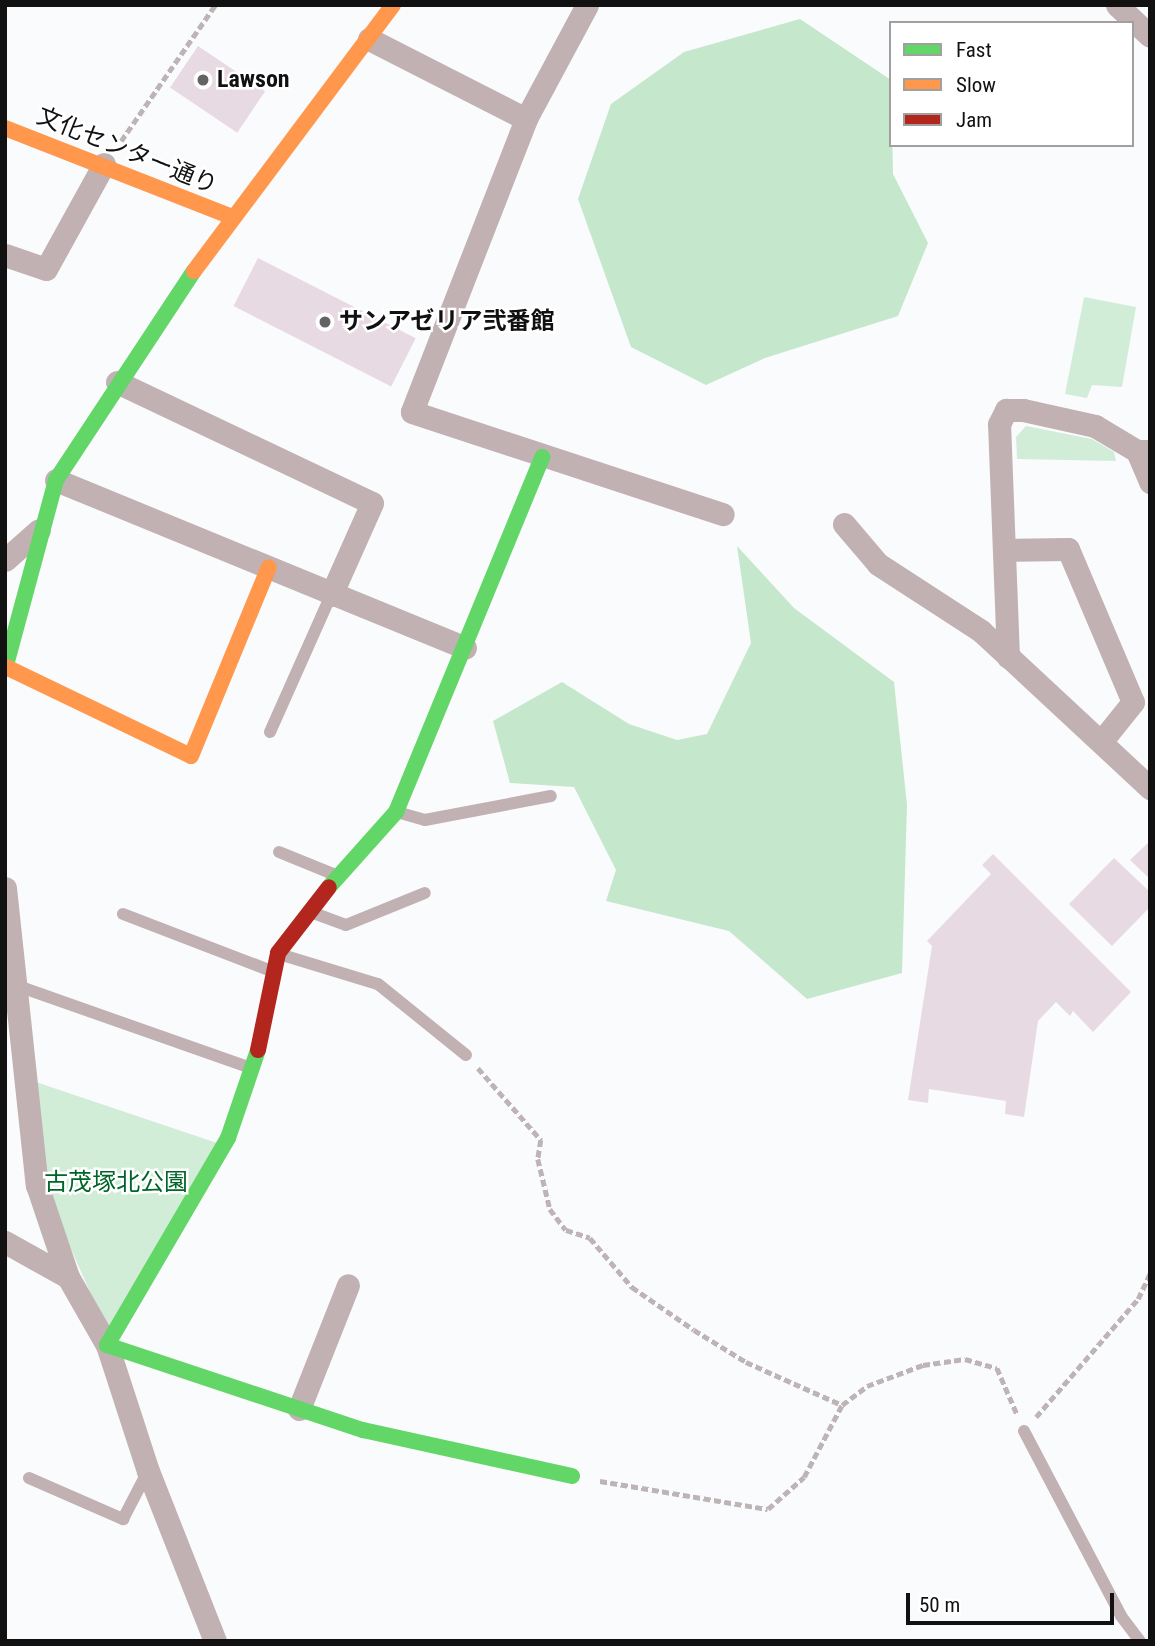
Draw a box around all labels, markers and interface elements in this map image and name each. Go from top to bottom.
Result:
legend [889,21,1134,147]
text: Fast [956,38,992,62]
place label: Lawson [217,66,290,94]
marker: Lawson [195,72,211,88]
text: Slow [956,73,996,97]
street label: 文化センター通り [33,102,221,200]
text: Jam [956,108,992,132]
place label: サンアゼリア弐番館 [339,308,555,336]
marker: サンアゼリア弐番館 [317,314,333,330]
park label: 古茂塚北公園 [44,1169,188,1197]
scale bar [910,1580,1118,1624]
text: 50 m [919,1593,960,1617]

